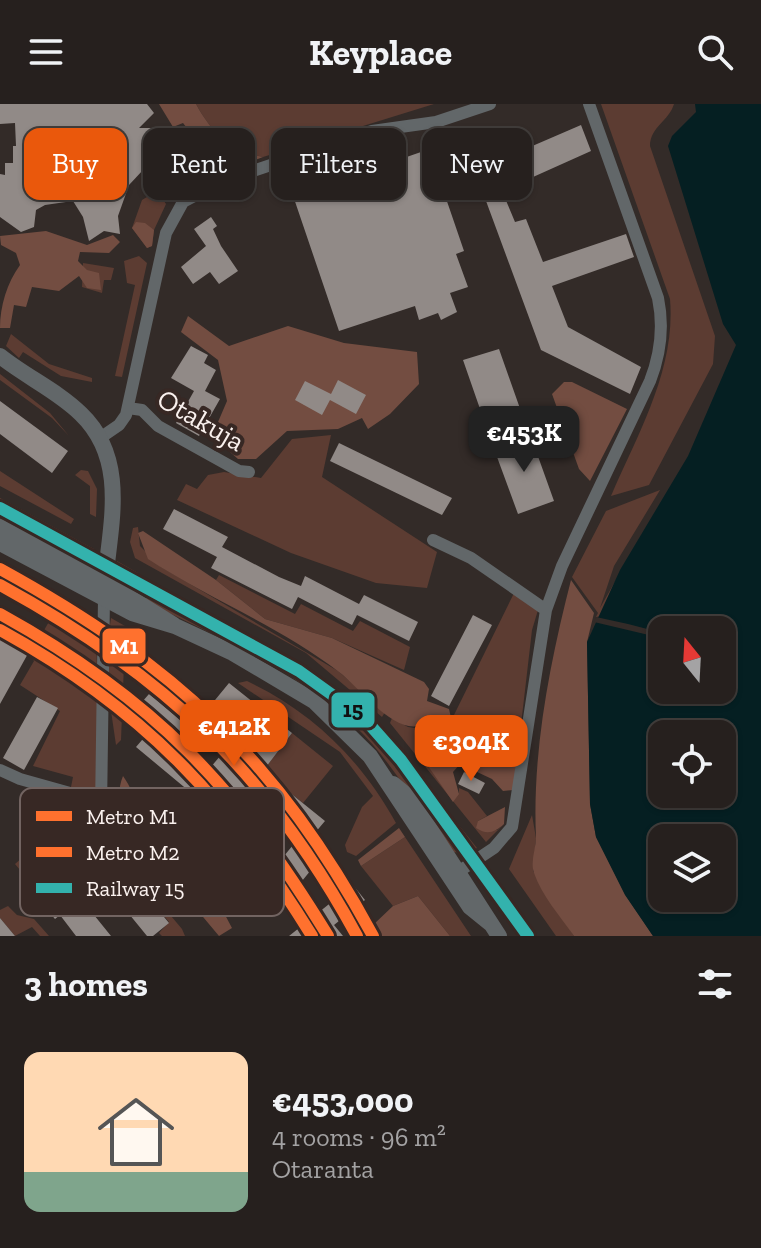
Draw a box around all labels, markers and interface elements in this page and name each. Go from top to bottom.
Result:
icon: menu [24,30,68,74]
icon: search [693,30,737,74]
text: Keyplace [309,31,452,74]
chip: Buy [24,128,127,200]
chip: Rent [143,128,255,200]
chip: Filters [271,128,406,200]
chip: New [422,128,532,200]
street label: Otakuja [152,382,251,458]
pin: €453K [468,406,580,474]
text: €453K [486,416,562,448]
north arrow [648,616,736,704]
map controls [648,616,736,912]
line badge: M1 [101,627,147,665]
text: M1 [110,633,138,660]
line badge: 15 [330,691,376,729]
text: 15 [343,696,363,723]
pin: €412K [178,700,290,768]
text: €412K [198,710,270,742]
pin: €304K [415,715,527,783]
button: locate [648,720,736,808]
text: €304K [433,725,509,757]
legend [20,788,284,916]
text: Metro M1 [86,803,177,830]
button: layers [648,824,736,912]
text: Metro M2 [86,839,180,866]
text: Railway 15 [86,875,184,902]
icon: filters [693,962,737,1006]
text: 3 homes [24,964,148,1005]
text: €453,000 [272,1080,414,1121]
icon: home [88,1084,184,1180]
text: 4 rooms · 96 m² [272,1121,446,1153]
text: Otaranta [272,1153,374,1185]

